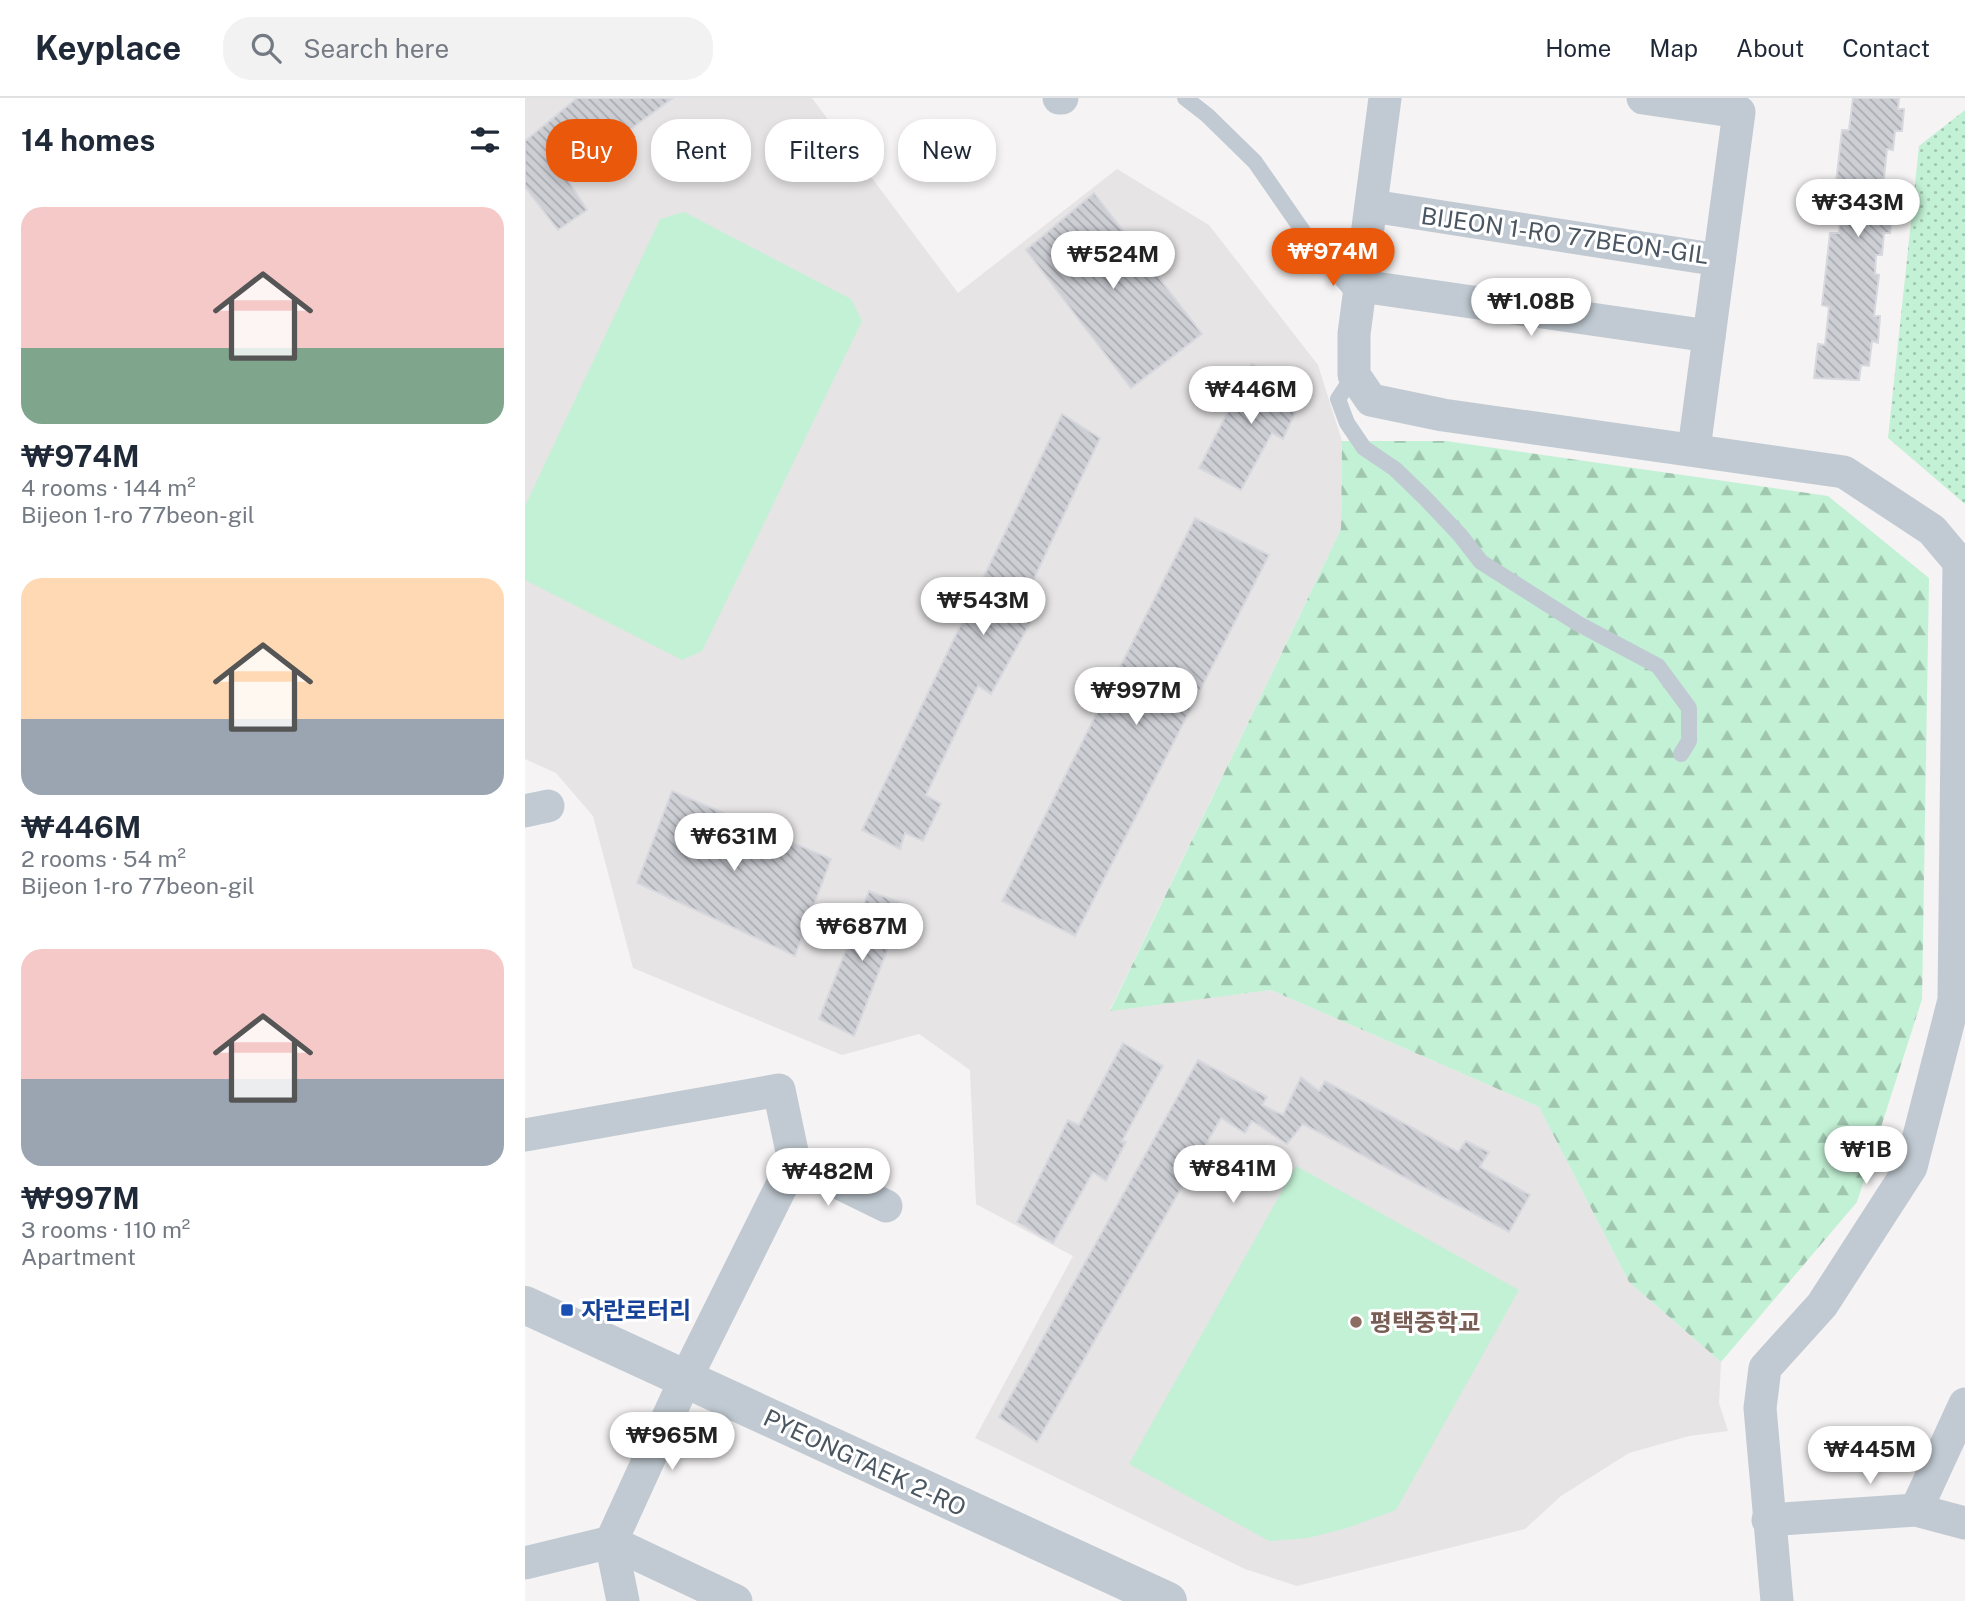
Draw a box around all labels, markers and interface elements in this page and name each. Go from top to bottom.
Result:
search box [223,17,713,80]
text: Keyplace [35,29,181,67]
icon: search [247,29,285,67]
text: Search here [303,33,449,64]
text: Home [1545,34,1611,62]
text: Map [1649,34,1698,62]
text: About [1736,34,1804,62]
text: Contact [1842,34,1930,62]
chip: Buy [546,119,637,182]
chip: Rent [651,119,751,182]
chip: Filters [765,119,884,182]
chip: New [898,119,996,182]
icon: filters [466,121,504,159]
text: 14 homes [21,122,155,158]
pin: ₩343M [1809,180,1907,239]
text: ₩343M [1812,188,1904,215]
street label: BIJEON 1-RO 77BEON-GIL [1419,201,1711,269]
pin: ₩974M [1284,228,1382,288]
pin: ₩524M [1064,232,1162,291]
text: ₩974M [1288,237,1378,264]
text: ₩524M [1067,240,1159,267]
icon: home [200,253,326,379]
pin: ₩1.08B [1474,278,1588,338]
text: ₩1.08B [1487,287,1575,314]
pin: ₩446M [1202,366,1300,426]
text: ₩446M [1205,375,1297,402]
text: ₩974M [21,438,139,474]
text: 4 rooms · 144 m² [21,474,196,501]
text: Bijeon 1-ro 77beon-gil [21,501,255,528]
pin: ₩543M [934,578,1032,637]
text: ₩543M [937,586,1029,613]
icon: home [200,624,326,750]
pin: ₩997M [1087,668,1185,727]
text: ₩997M [1090,676,1182,703]
text: ₩446M [21,809,141,845]
pin: ₩631M [685,814,783,873]
text: ₩631M [690,822,778,849]
text: 2 rooms · 54 m² [21,845,186,872]
text: Bijeon 1-ro 77beon-gil [21,872,255,899]
pin: ₩687M [813,904,911,963]
text: ₩687M [816,912,908,939]
icon: home [200,995,326,1121]
pin: ₩1B [1832,1126,1900,1186]
text: ₩1B [1840,1135,1892,1162]
pin: ₩841M [1184,1146,1282,1205]
pin: ₩482M [779,1148,877,1208]
text: ₩841M [1189,1154,1277,1181]
text: ₩482M [782,1157,874,1184]
text: ₩997M [21,1180,140,1216]
text: 3 rooms · 110 m² [21,1216,190,1243]
text: Apartment [21,1243,136,1270]
place label: 자란로터리 [581,1296,691,1324]
marker: 자란로터리 [559,1302,575,1318]
place label: 평택중학교 [1370,1308,1480,1336]
marker: 평택중학교 [1348,1314,1364,1330]
street label: PYEONGTAEK 2-RO [759,1403,971,1521]
pin: ₩965M [623,1412,721,1472]
text: ₩965M [626,1421,718,1448]
pin: ₩445M [1821,1426,1919,1486]
text: ₩445M [1824,1435,1916,1462]

